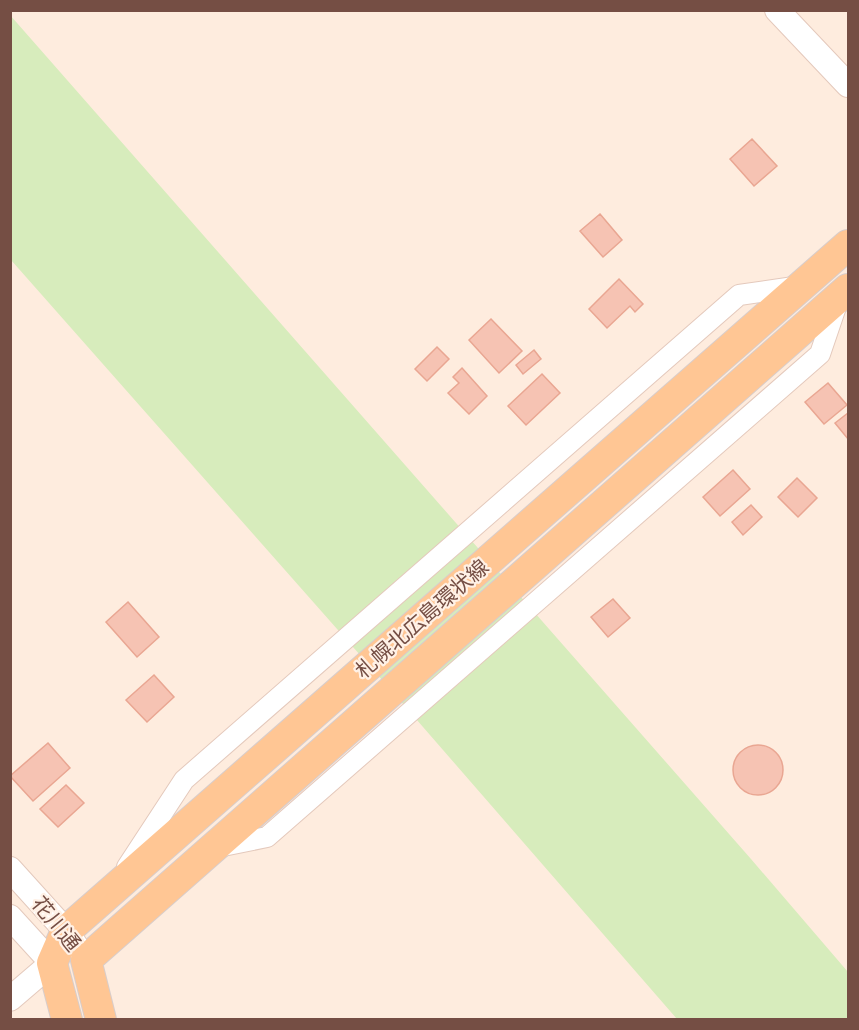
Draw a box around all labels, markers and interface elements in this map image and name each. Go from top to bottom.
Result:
street label: 札幌北広島環状線 [349,553,494,684]
street label: 花川通 [26,890,87,957]

